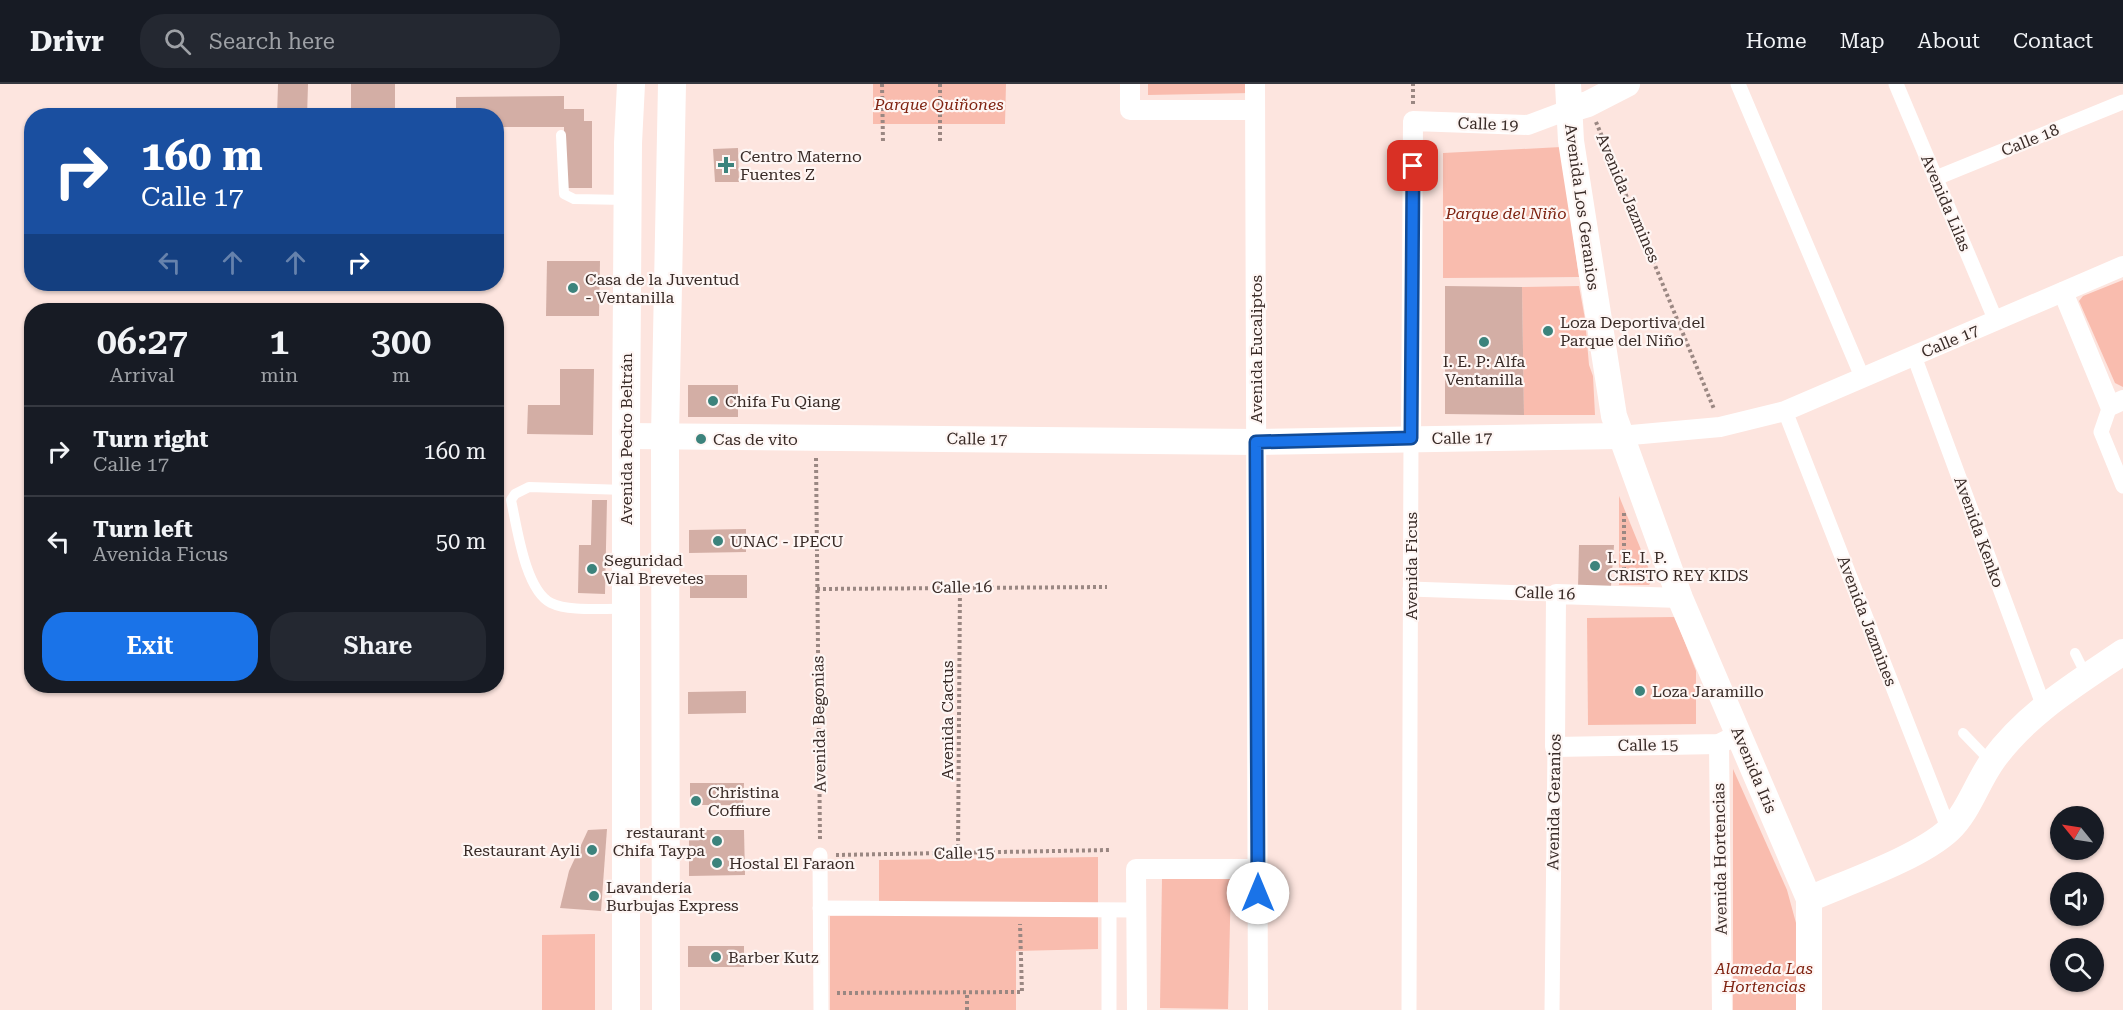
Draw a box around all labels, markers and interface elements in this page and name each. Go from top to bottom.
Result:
search box [140,14,560,68]
text: Drivr [30,25,104,58]
icon: search [161,25,194,58]
text: Search here [209,29,335,54]
text: Home [1746,29,1807,53]
text: Map [1840,29,1885,53]
text: About [1918,29,1980,53]
text: Contact [2013,29,2093,53]
park label: Parque Quiñones [873,95,1004,114]
street label: Calle 19 [1457,113,1519,135]
street label: Calle 18 [1998,120,2062,160]
street label: Avenida Los Geranios [1561,123,1603,292]
text: 160 m [141,131,263,180]
street label: Avenida Jazmines [1592,131,1664,266]
icon: right [42,132,120,210]
pin [1387,140,1438,191]
place label: Centro Materno Fuentes Z [740,147,862,184]
icon: arrive [1396,149,1429,182]
street label: Avenida Lilas [1917,152,1975,255]
marker: Centro Materno Fuentes Z [717,156,735,174]
text: Calle 17 [141,181,244,213]
park label: Parque del Niño [1444,204,1567,223]
icon: left [153,246,186,279]
icon: ahead [216,246,249,279]
icon: ahead [279,246,312,279]
icon: right [342,246,375,279]
place label: Casa de la Juventud - Ventanilla [585,270,739,307]
street label: Avenida Eucaliptos [1247,274,1266,423]
marker: Casa de la Juventud - Ventanilla [566,281,580,295]
place label: Loza Deportiva del Parque del Niño [1560,313,1705,350]
street label: Calle 17 [1918,320,1982,362]
text: 06:27 [97,321,188,363]
text: 1 [269,321,289,363]
text: 300 [371,321,431,363]
marker: Loza Deportiva del Parque del Niño [1541,324,1555,338]
marker: I. E. P: Alfa Ventanilla [1477,335,1491,349]
place label: I. E. P: Alfa Ventanilla [1443,352,1525,389]
street label: Avenida Pedro Beltrán [617,353,636,525]
text: Arrival [110,363,175,387]
text: min [261,363,298,387]
text: m [392,363,410,387]
place label: Chifa Fu Qiang [725,392,841,411]
marker: Chifa Fu Qiang [706,394,720,408]
text: Turn right [93,427,208,452]
street label: Calle 17 [1431,428,1493,448]
street label: Calle 17 [946,429,1008,449]
place label: Cas de vito [713,430,798,449]
marker: Cas de vito [694,432,708,446]
icon: right [42,435,75,468]
text: 160 m [423,439,486,464]
text: Calle 17 [93,452,169,476]
street label: Avenida Kenko [1950,474,2008,590]
street label: Avenida Ficus [1402,512,1421,620]
text: Turn left [93,517,193,542]
icon: left [42,525,75,558]
text: 50 m [436,529,486,554]
place label: UNAC - IPECU [730,532,844,551]
marker: UNAC - IPECU [711,534,725,548]
text: Avenida Ficus [93,542,228,566]
place label: I. E. I. P. CRISTO REY KIDS [1607,548,1749,585]
place label: Seguridad Vial Brevetes [604,551,704,588]
street label: Avenida Jazmines [1833,553,1901,689]
marker: I. E. I. P. CRISTO REY KIDS [1588,559,1602,573]
marker: Seguridad Vial Brevetes [585,562,599,576]
street label: Calle 16 [931,577,993,597]
street label: Calle 16 [1514,582,1576,604]
button: Exit [42,612,258,681]
button: Share [270,612,486,681]
street label: Avenida Begonias [808,655,830,792]
street label: Avenida Cactus [938,660,957,780]
place label: Loza Jaramillo [1652,682,1764,701]
marker: Loza Jaramillo [1633,684,1647,698]
street label: Avenida Iris [1727,724,1781,817]
street label: Avenida Geranios [1543,733,1565,870]
street label: Calle 15 [1617,735,1679,755]
place label: Christina Coffiure [708,783,780,820]
street label: Avenida Hortencias [1709,783,1731,935]
marker: Christina Coffiure [689,794,703,808]
north arrow [2050,806,2104,860]
map controls [2050,806,2104,992]
place label: restaurant Chifa Taypa [613,823,705,860]
marker: restaurant Chifa Taypa [710,834,724,848]
place label: Restaurant Ayli [463,841,580,860]
marker: Restaurant Ayli [585,843,599,857]
street label: Calle 15 [933,843,995,863]
place label: Hostal El Faraon [729,854,855,873]
marker: Hostal El Faraon [710,856,724,870]
position arrow [1226,861,1290,925]
button: sound [2050,872,2104,926]
place label: Lavandería Burbujas Express [606,878,739,915]
marker: Lavandería Burbujas Express [587,889,601,903]
button: search [2050,938,2104,992]
place label: Barber Kutz [728,948,819,967]
marker: Barber Kutz [709,950,723,964]
park label: Alameda Las Hortencias [1714,959,1813,996]

